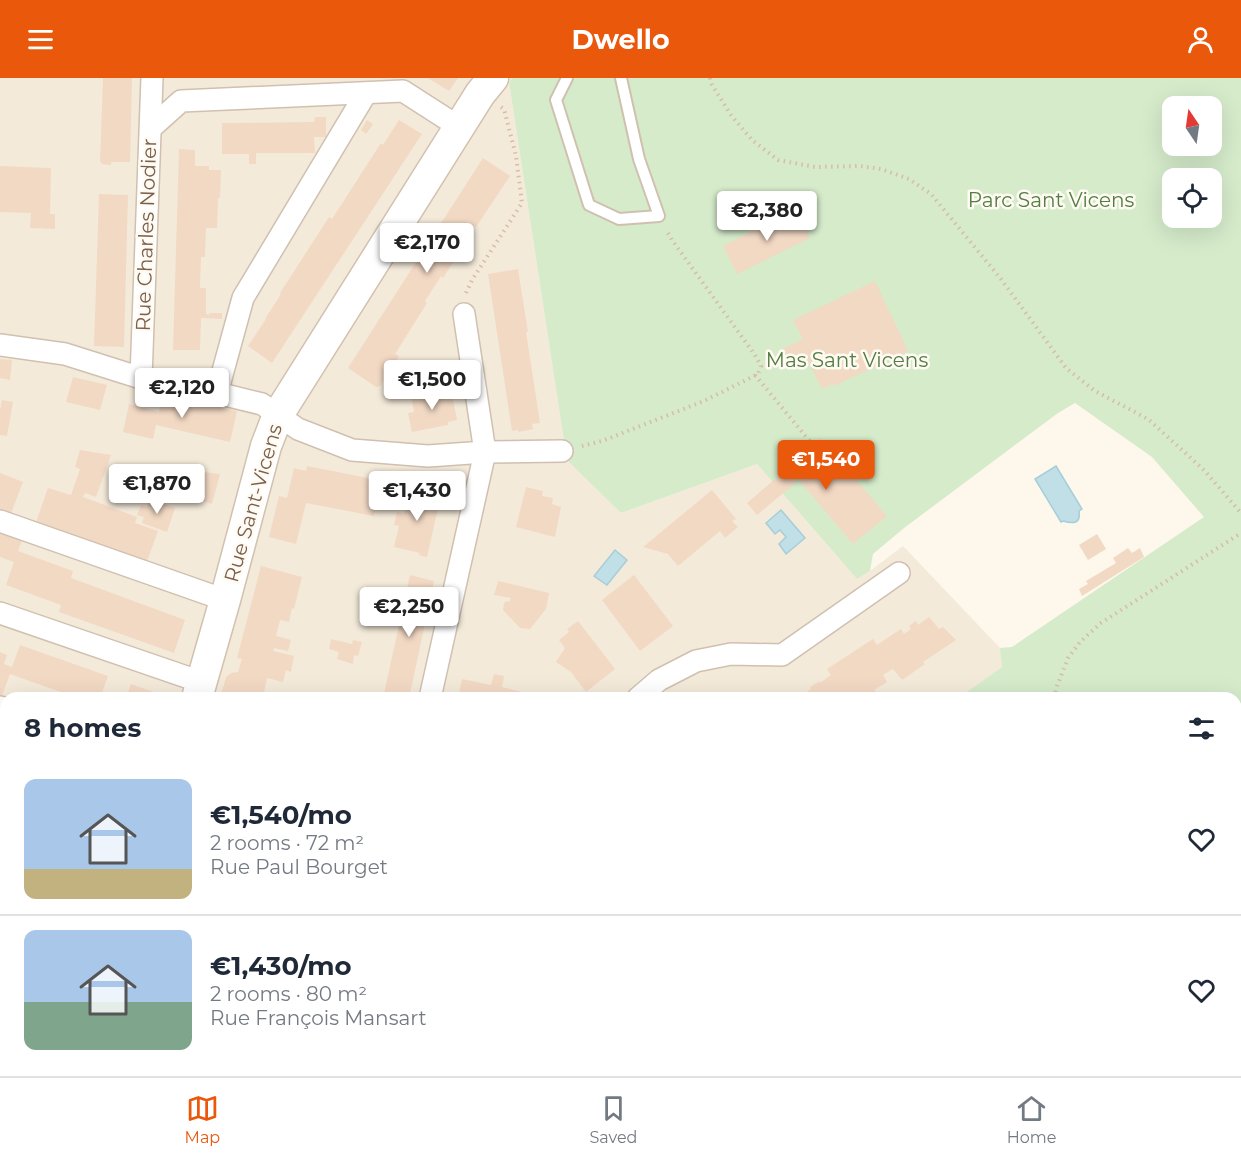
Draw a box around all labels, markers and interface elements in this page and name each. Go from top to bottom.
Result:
icon: menu [24,23,57,56]
text: Dwello [571,23,670,56]
icon: person [1184,23,1217,56]
north arrow [1162,96,1222,156]
map controls [1162,96,1222,228]
street label: Rue Charles Nodier [131,138,161,332]
button: locate [1162,168,1222,228]
park label: Parc Sant Vicens [968,188,1135,212]
pin: €2,380 [718,191,816,242]
text: €2,380 [731,198,803,222]
pin: €2,170 [378,223,476,274]
text: €2,170 [394,230,460,254]
park label: Mas Sant Vicens [766,348,928,372]
pin: €1,500 [383,360,481,411]
text: €1,500 [398,367,466,391]
pin: €2,120 [133,368,231,419]
text: €2,120 [149,375,215,399]
street label: Rue Sant-Vicens [219,421,287,585]
pin: €1,540 [777,440,875,491]
text: €1,540 [792,447,860,471]
pin: €1,870 [108,464,206,515]
text: €1,870 [123,471,191,495]
pin: €1,430 [368,471,466,522]
text: €1,430 [383,478,451,502]
pin: €2,250 [360,587,458,638]
text: €2,250 [374,594,444,618]
text: 8 homes [24,712,141,744]
icon: filters [1185,712,1218,745]
text: €1,540/mo [210,799,352,831]
icon: home [72,803,144,875]
icon: heart [1185,823,1218,856]
text: 2 rooms · 72 m² [210,831,364,855]
text: Rue Paul Bourget [210,855,388,879]
text: €1,430/mo [210,950,352,982]
icon: home [72,954,144,1026]
icon: heart [1185,974,1218,1007]
text: 2 rooms · 80 m² [210,982,367,1006]
text: Rue François Mansart [210,1006,427,1030]
tab: Map [185,1092,220,1147]
tab: Saved [589,1092,637,1147]
tab: Home [1007,1092,1056,1147]

